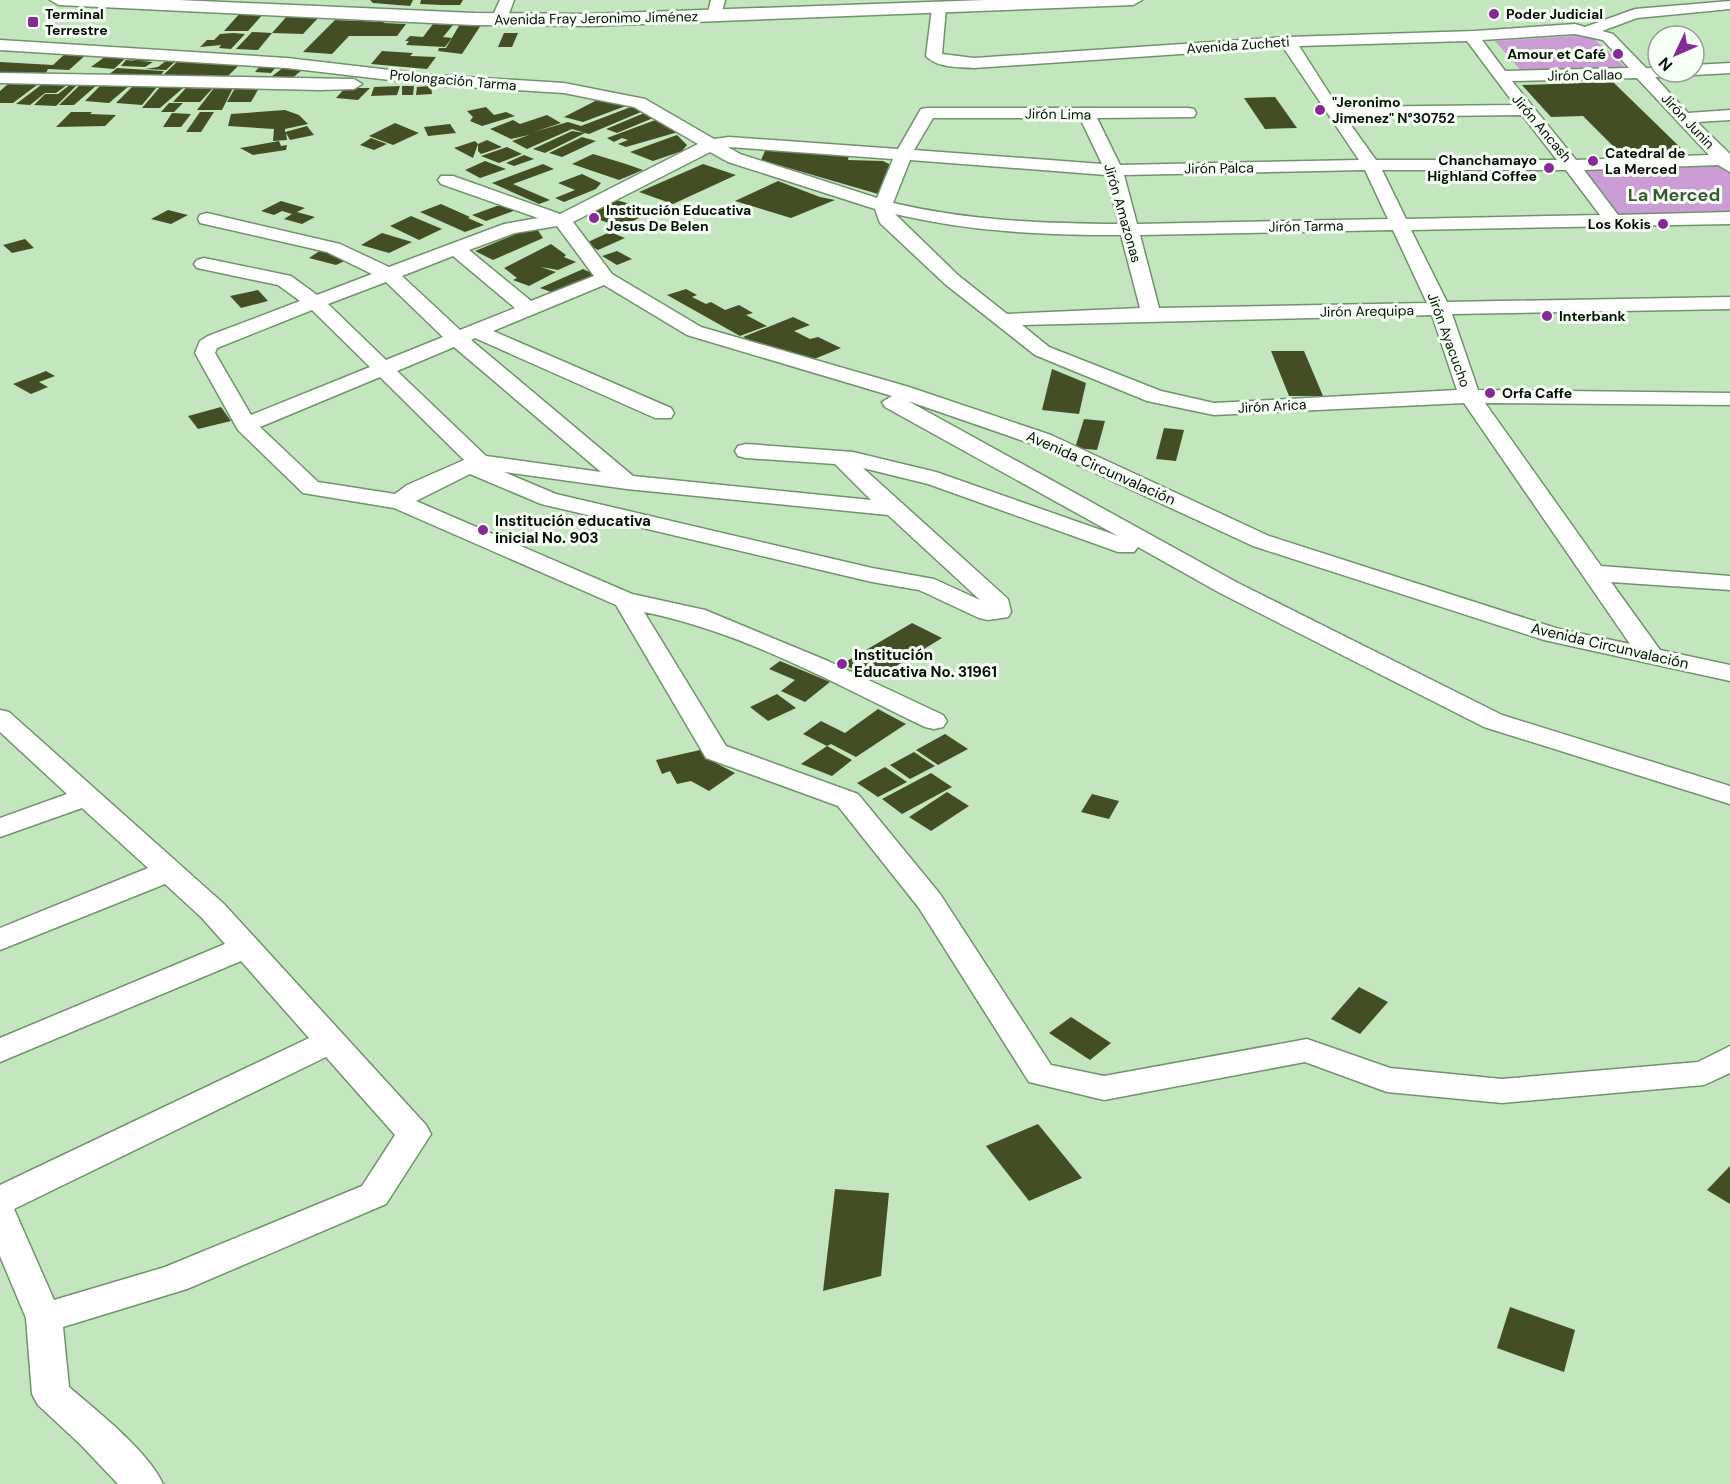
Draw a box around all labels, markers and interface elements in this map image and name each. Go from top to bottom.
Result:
place label: Terminal Terrestre [45,5,108,39]
place label: Poder Judicial [1506,5,1603,23]
street label: Avenida Fray Jeronimo Jiménez [494,7,698,29]
marker: Poder Judicial [1487,7,1501,21]
marker: Terminal Terrestre [26,15,40,29]
north arrow [1646,24,1706,84]
street label: Avenida Zucheti [1186,32,1290,58]
place label: Amour et Café [1507,45,1606,63]
marker: Amour et Café [1611,47,1625,61]
text: N [1654,53,1677,76]
street label: Prolongación Tarma [389,65,517,95]
street label: Jirón Callao [1547,65,1623,85]
street label: Jirón Junin [1658,89,1718,153]
street label: Jirón Ancash [1508,90,1576,166]
place label: "Jeronimo Jimenez" N°30752 [1332,93,1455,127]
marker: "Jeronimo Jimenez" N°30752 [1313,103,1327,117]
street label: Jirón Lima [1025,104,1091,124]
place label: Catedral de La Merced [1605,144,1686,178]
place label: Chanchamayo Highland Coffee [1427,151,1537,185]
marker: Catedral de La Merced [1586,154,1600,168]
street label: Jirón Palca [1184,158,1254,178]
street label: Jirón Amazonas [1100,161,1146,265]
marker: Chanchamayo Highland Coffee [1542,161,1556,175]
district label: La Merced [1628,183,1720,207]
place label: Institución Educativa Jesus De Belen [606,201,751,235]
marker: Institución Educativa Jesus De Belen [587,211,601,225]
place label: Los Kokis [1588,215,1651,233]
street label: Jirón Tarma [1268,216,1344,236]
marker: Los Kokis [1656,217,1670,231]
street label: Jirón Ayacucho [1424,290,1474,390]
street label: Jirón Arequipa [1320,301,1414,321]
place label: Interbank [1559,307,1626,325]
marker: Interbank [1540,309,1554,323]
place label: Orfa Caffe [1502,384,1572,402]
marker: Orfa Caffe [1483,386,1497,400]
street label: Jirón Arica [1237,395,1307,417]
street label: Avenida Circunvalación [1023,426,1179,510]
place label: Institución educativa inicial No. 903 [495,511,651,548]
marker: Institución educativa inicial No. 903 [476,523,490,537]
street label: Avenida Circunvalación [1529,618,1691,674]
place label: Institución Educativa No. 31961 [854,645,997,682]
marker: Institución Educativa No. 31961 [835,657,849,671]

